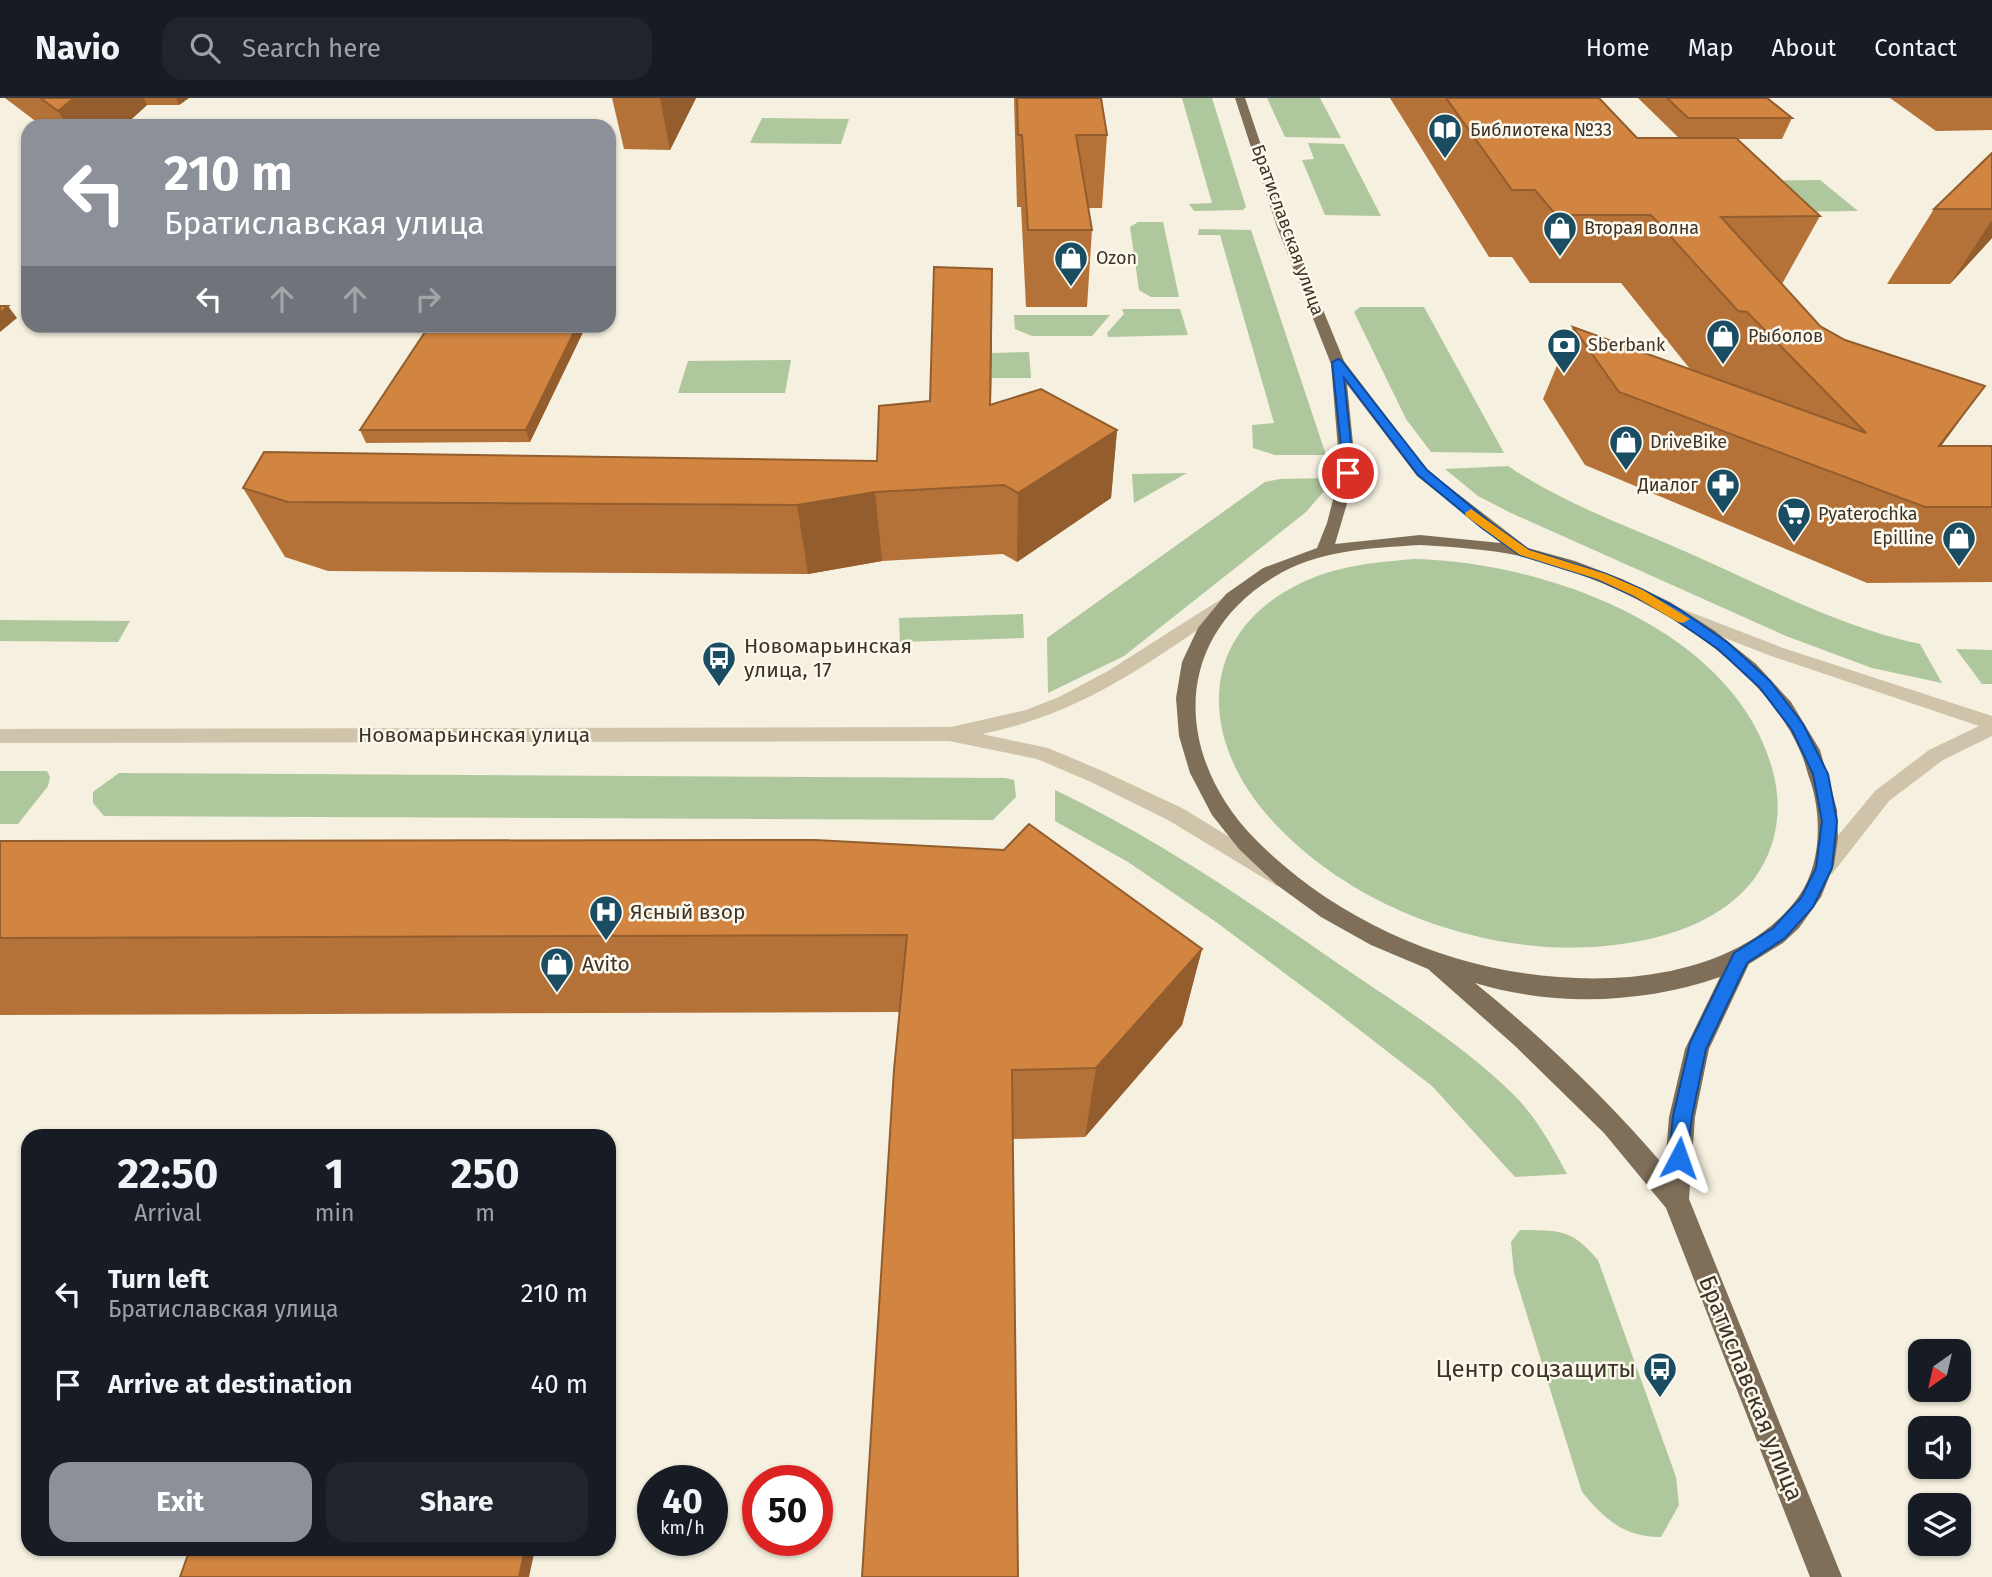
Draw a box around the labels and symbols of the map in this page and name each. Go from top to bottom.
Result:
library icon: Библиотека №33 [1426,111,1464,160]
place label: Библиотека №33 [1470,119,1612,141]
street label: Братиславская улица [1247,141,1329,319]
shop icon: Вторая волна [1541,209,1579,258]
place label: Вторая волна [1584,217,1699,239]
shop icon: Ozon [1052,239,1090,288]
place label: Ozon [1096,247,1137,269]
shop icon: Рыболов [1704,317,1742,366]
place label: Рыболов [1748,325,1823,347]
bank icon: Sberbank [1545,326,1583,375]
place label: Sberbank [1588,334,1666,356]
shop icon: DriveBike [1607,423,1645,472]
place label: DriveBike [1650,431,1727,453]
pin [1318,443,1378,503]
pharmacy icon: Диалог [1704,466,1742,515]
place label: Диалог [1637,474,1698,496]
supermarket icon: Pyaterochka [1775,495,1813,544]
place label: Pyaterochka [1818,503,1918,525]
shop icon: Epilline [1940,519,1978,568]
place label: Epilline [1873,527,1934,549]
place label: Новомарьинская улица, 17 [744,633,912,683]
bus stop icon: Новомарьинская улица, 17 [700,639,738,688]
street label: Новомарьинская улица [358,722,590,748]
hospital icon: Ясный взор [587,893,625,942]
place label: Ясный взор [630,899,745,925]
shop icon: Avito [538,945,576,994]
place label: Avito [582,951,630,977]
position arrow [1642,1121,1716,1195]
street label: Братиславская улица [1693,1271,1809,1505]
north arrow [1908,1339,1970,1402]
bus stop icon: Центр соцзащиты [1641,1350,1679,1399]
place label: Центр соцзащиты [1435,1355,1636,1383]
speed limit sign: 50 [742,1465,833,1556]

